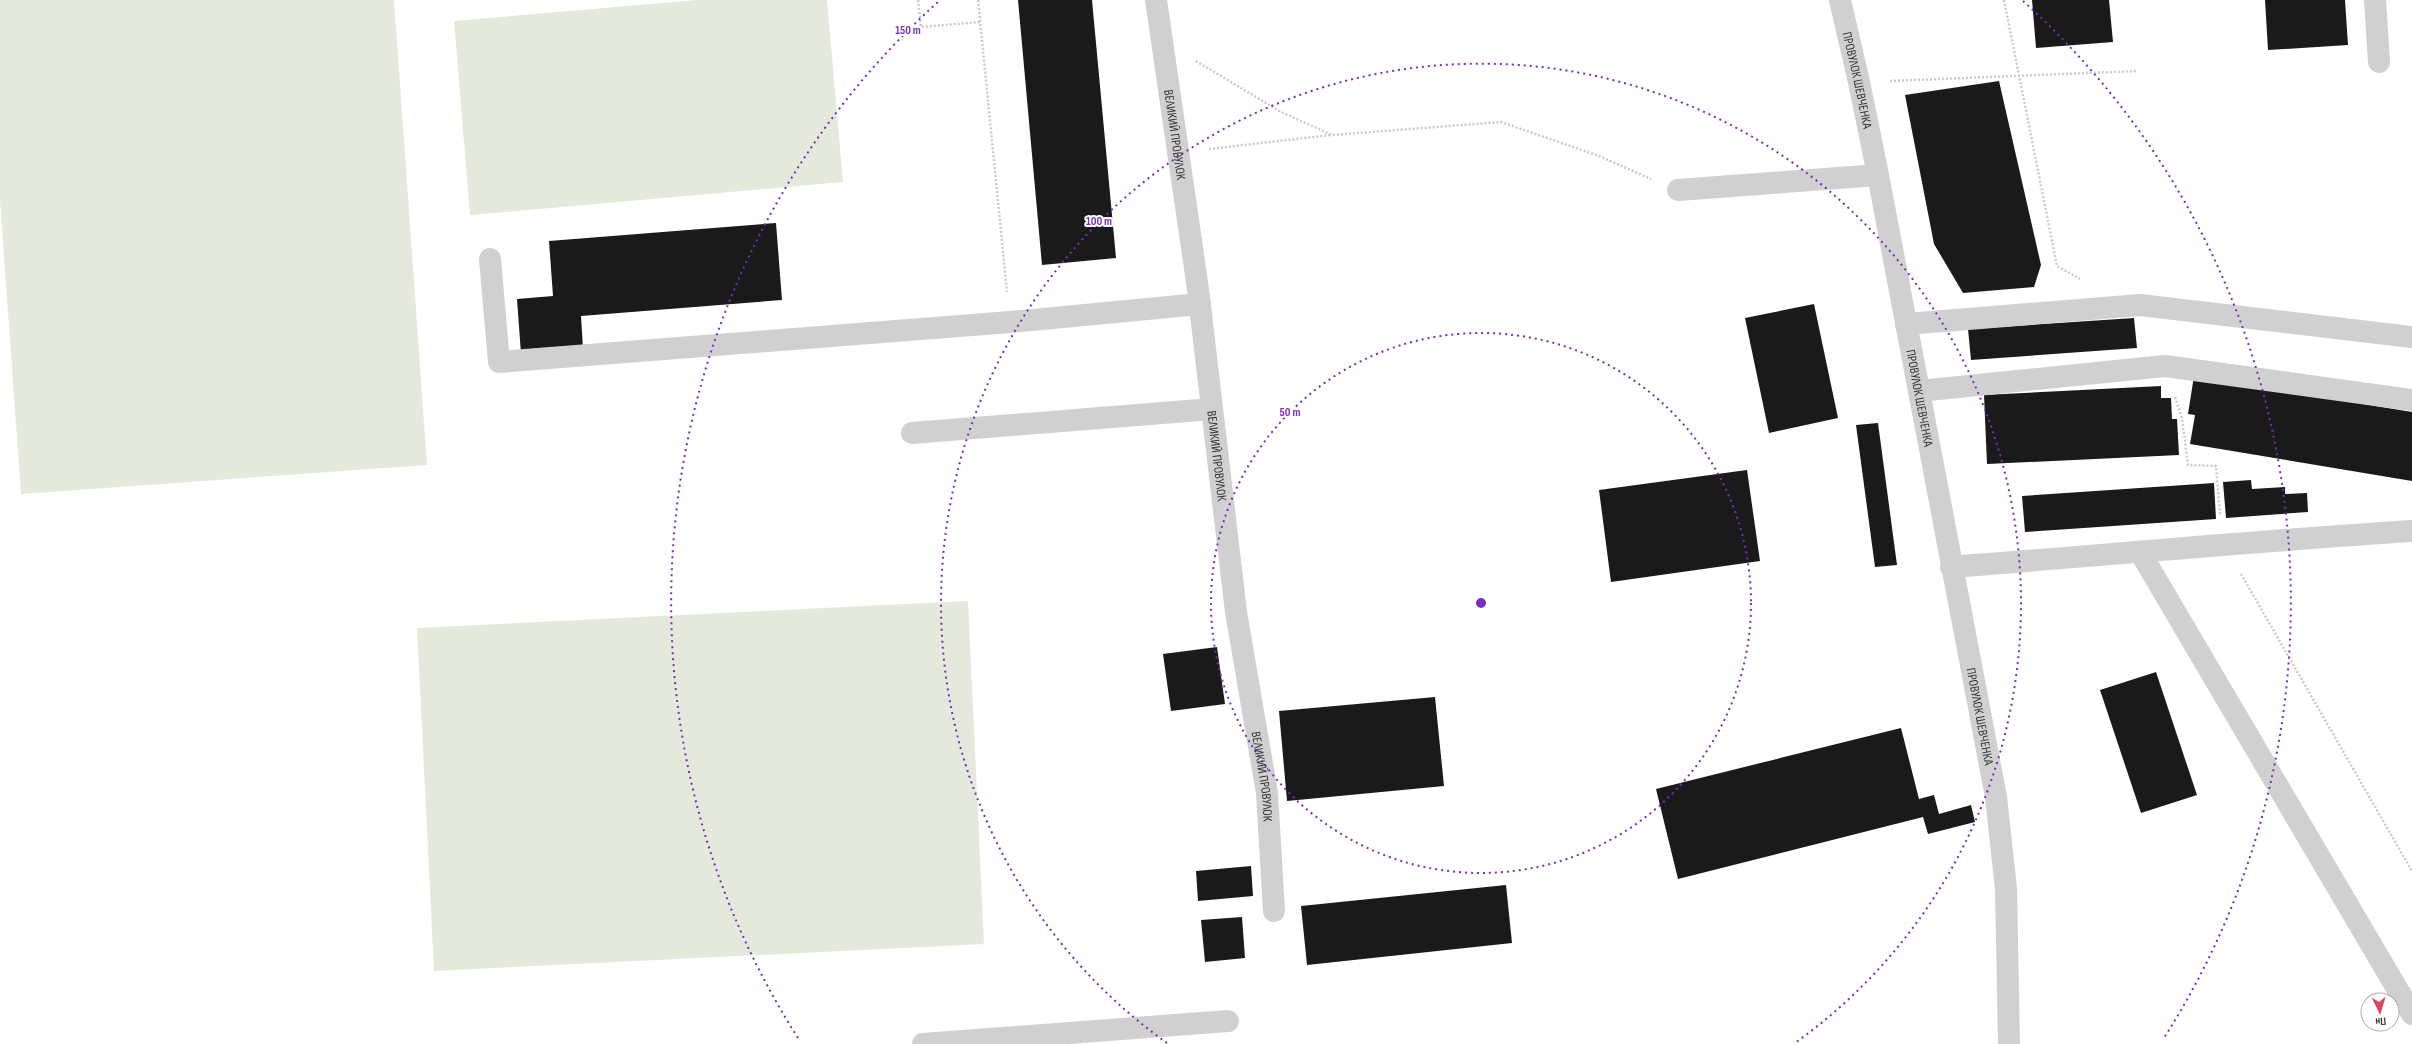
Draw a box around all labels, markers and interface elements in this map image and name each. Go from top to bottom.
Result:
text: 150 m [895,23,921,38]
street label: ПРОВУЛОК ШЕВЧЕНКА [1839,30,1875,130]
street label: ВЕЛИКИЙ ПРОВУЛОК [1160,89,1189,181]
text: 100 m [1086,214,1112,229]
street label: ПРОВУЛОК ШЕВЧЕНКА [1902,348,1936,448]
text: 50 m [1280,405,1300,420]
street label: ВЕЛИКИЙ ПРОВУЛОК [1203,410,1230,502]
centre of rings [1474,596,1488,610]
street label: ПРОВУЛОК ШЕВЧЕНКА [1963,666,1997,767]
street label: ВЕЛИКИЙ ПРОВУЛОК [1248,730,1276,822]
north arrow [2360,992,2400,1032]
text: Пн [2375,1015,2387,1028]

